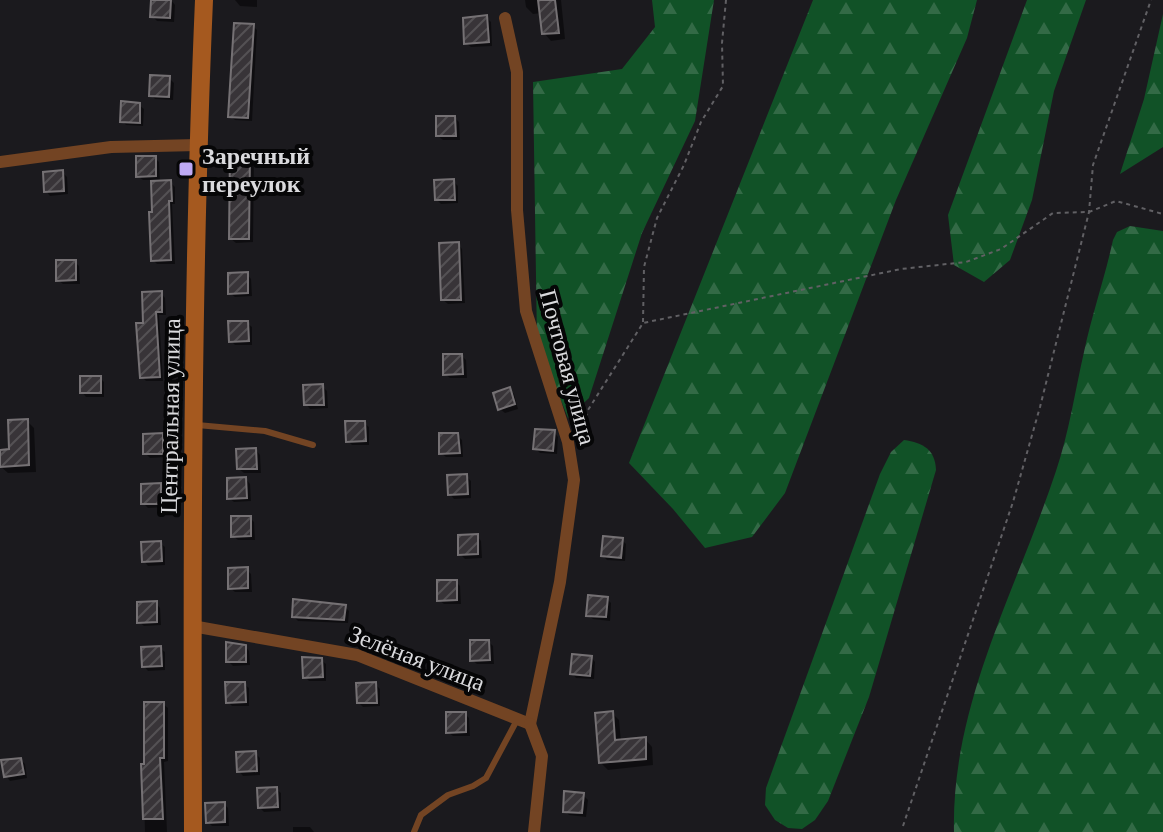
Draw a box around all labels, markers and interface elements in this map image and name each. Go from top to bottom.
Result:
place label: Заречный переулок [202,142,310,197]
marker: Заречный переулок [177,160,195,178]
street label: Почтовая улица [534,287,602,448]
street label: Центральная улица [155,318,185,514]
street label: Зелёная улица [345,620,489,696]

